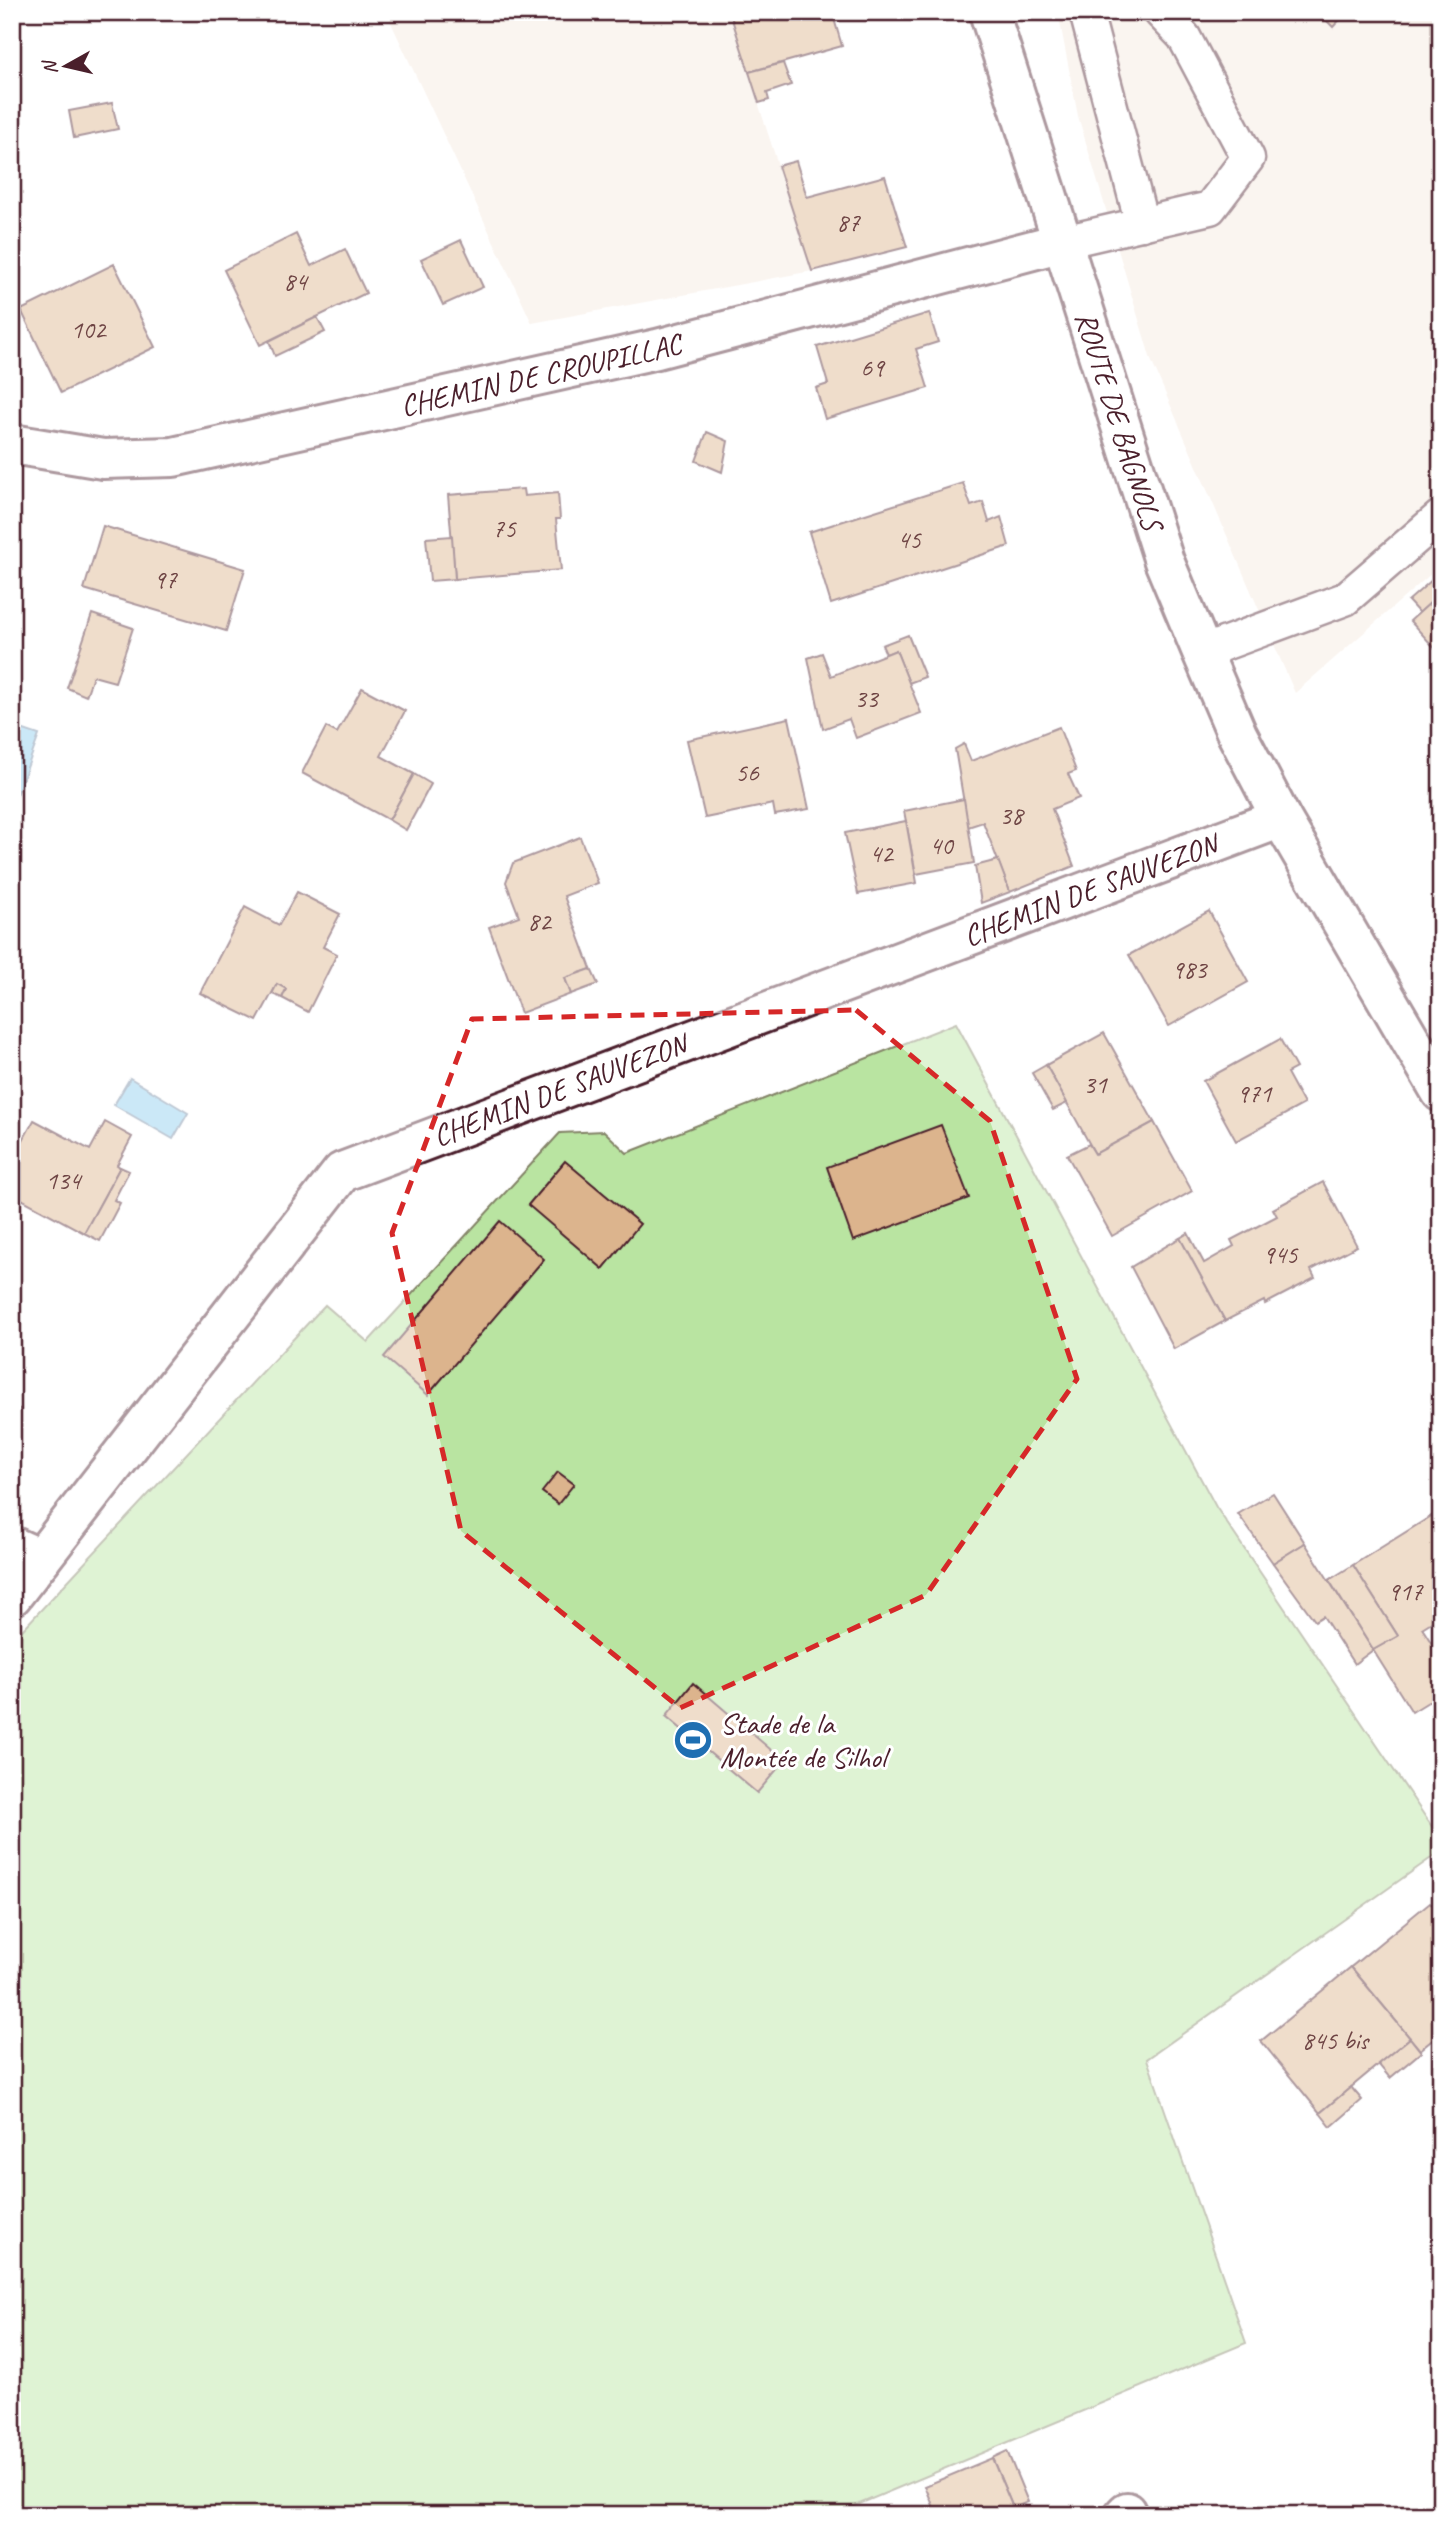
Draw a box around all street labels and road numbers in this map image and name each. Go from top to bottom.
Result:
street label: ROUTE DE BAGNOLS [1067,307,1173,538]
street label: CHEMIN DE CROUPILLAC [397,324,688,425]
street label: CHEMIN DE SAUVEZON [958,823,1226,955]
street label: CHEMIN DE SAUVEZON [428,1023,696,1155]

